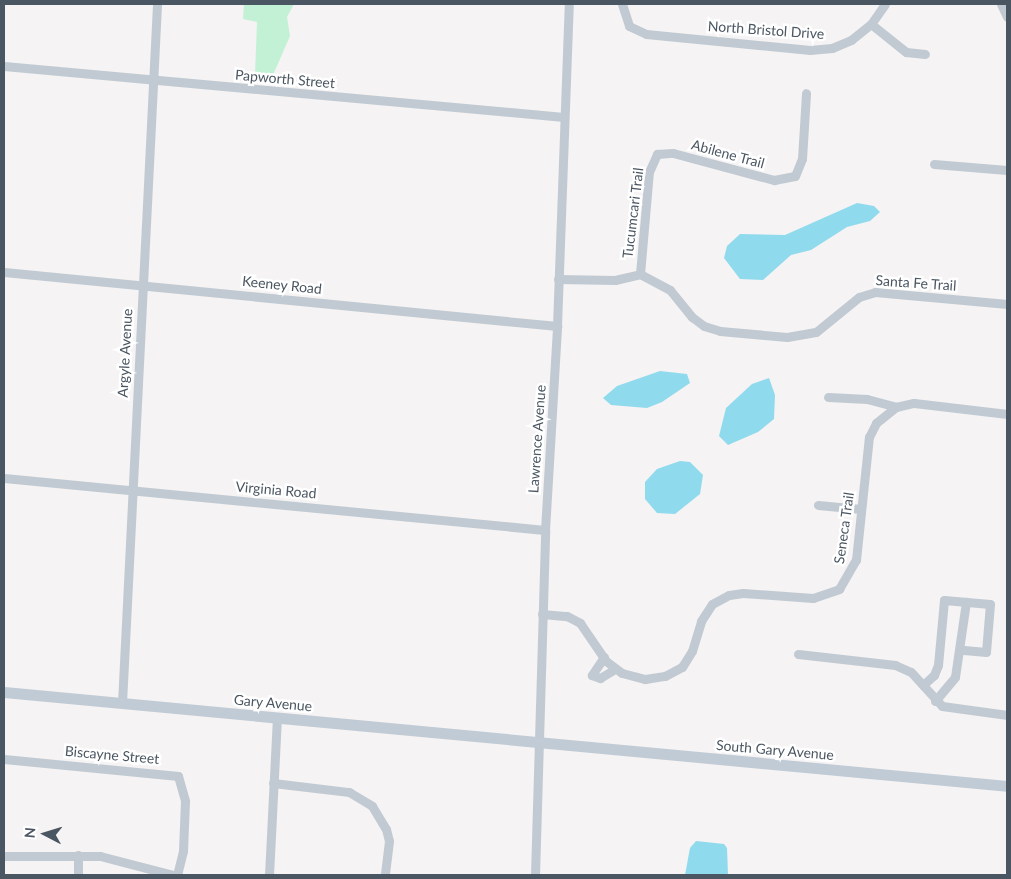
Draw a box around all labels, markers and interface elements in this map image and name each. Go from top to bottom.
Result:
street label: North Bristol Drive [707,18,825,42]
street label: Papworth Street [234,66,336,92]
street label: Abilene Trail [689,136,767,172]
street label: Tucumcari Trail [619,167,647,259]
street label: Keeney Road [241,272,323,298]
street label: Santa Fe Trail [875,272,957,294]
street label: Argyle Avenue [114,308,136,398]
street label: Lawrence Avenue [525,384,549,494]
street label: Virginia Road [235,478,317,502]
street label: Seneca Trail [831,491,857,565]
street label: Gary Avenue [233,691,313,715]
street label: South Gary Avenue [715,736,835,764]
street label: Biscayne Street [64,743,160,767]
north arrow [20,809,70,859]
text: N [21,827,38,839]

